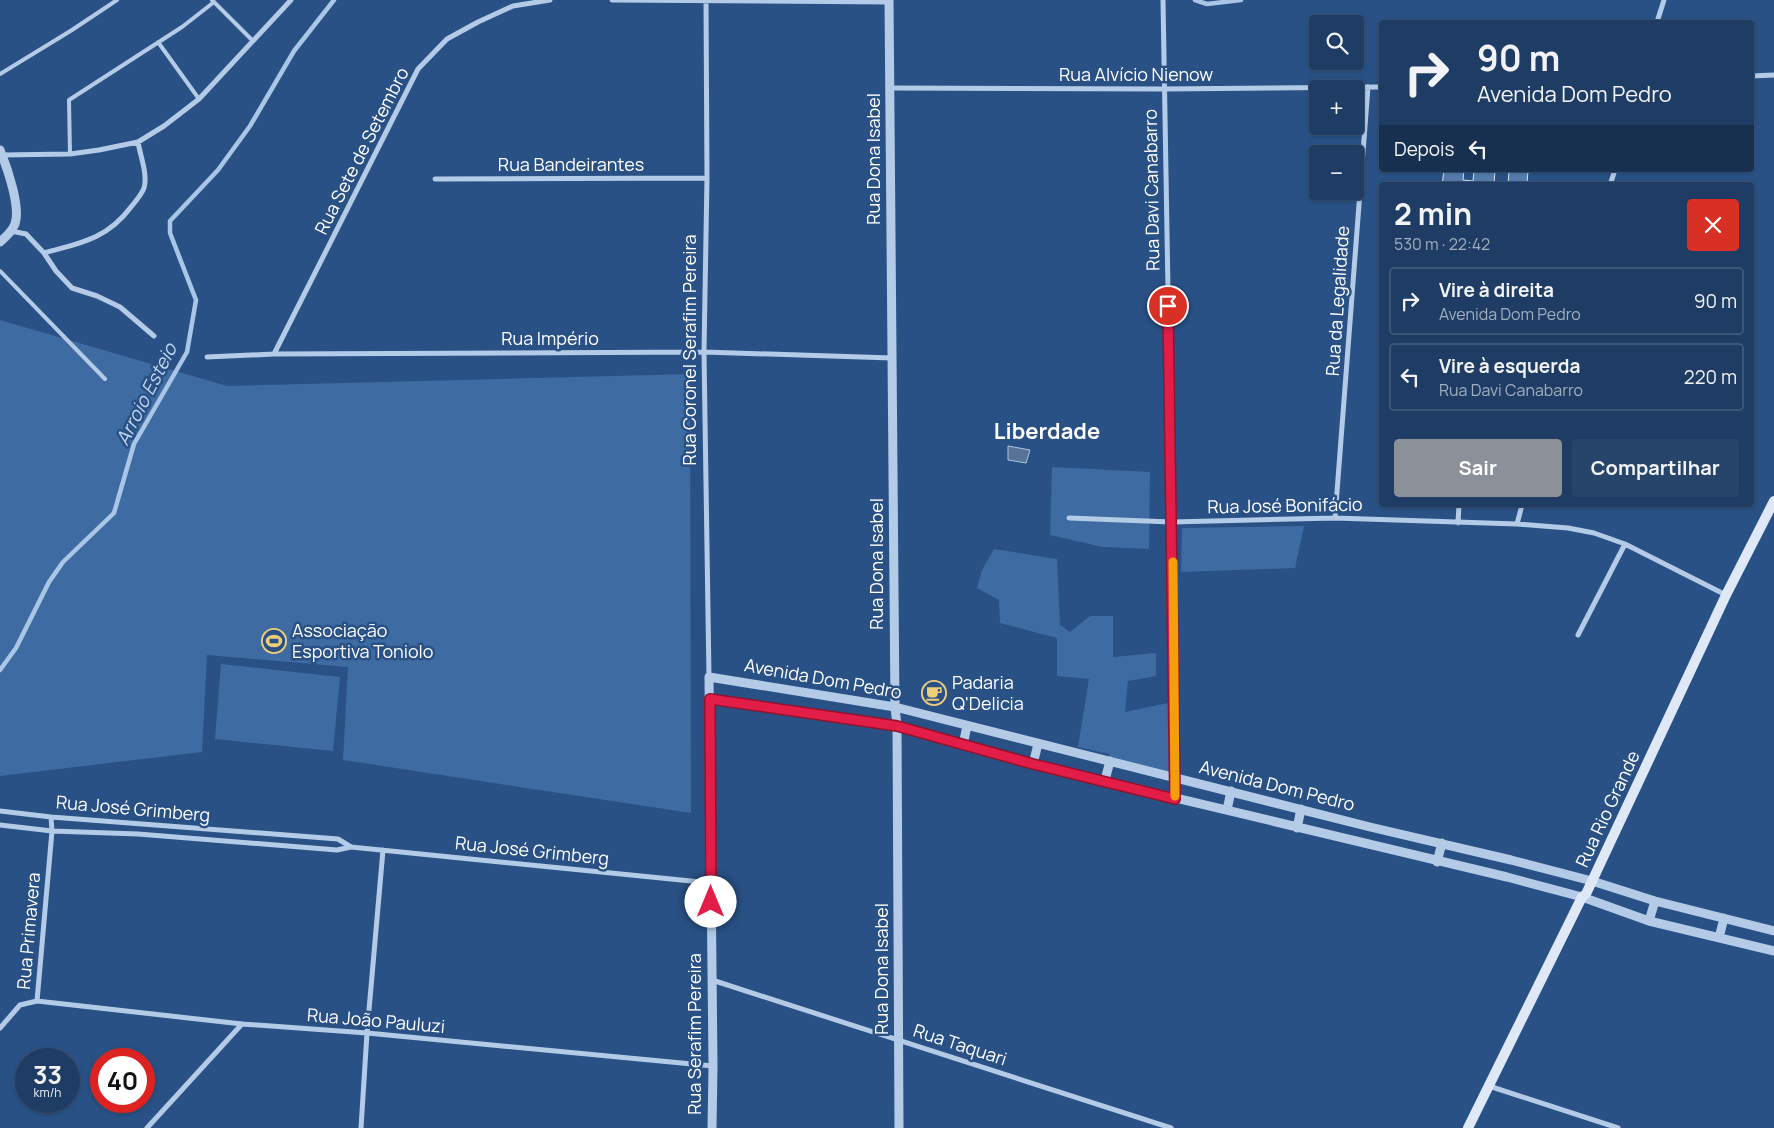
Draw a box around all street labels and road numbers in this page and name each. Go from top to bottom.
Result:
street label: Rua Alvício Nienow [1059,62,1213,86]
street label: Rua Sete de Setembro [309,63,414,238]
street label: Rua Dona Isabel [861,93,885,225]
street label: Rua Davi Canabarro [1138,109,1164,271]
street label: Rua Bandeirantes [498,152,644,176]
street label: Rua da Legalidade [1320,225,1354,377]
street label: Rua Coronel Serafim Pereira [677,234,701,466]
street label: Rua Império [501,326,599,350]
street label: Rua José Bonifácio [1207,492,1363,518]
street label: Rua Dona Isabel [864,498,888,630]
street label: Avenida Dom Pedro [743,652,904,704]
street label: Rua Rio Grande [1570,746,1645,871]
street label: Avenida Dom Pedro [1197,754,1357,816]
street label: Rua José Grimberg [55,789,211,827]
street label: Rua José Grimberg [454,830,610,870]
street label: Rua Primavera [11,871,45,991]
street label: Rua Dona Isabel [869,903,893,1035]
street label: Rua Serafim Pereira [682,953,706,1115]
street label: Rua João Pauluzi [306,1002,446,1038]
street label: Rua Taquari [910,1018,1010,1070]

